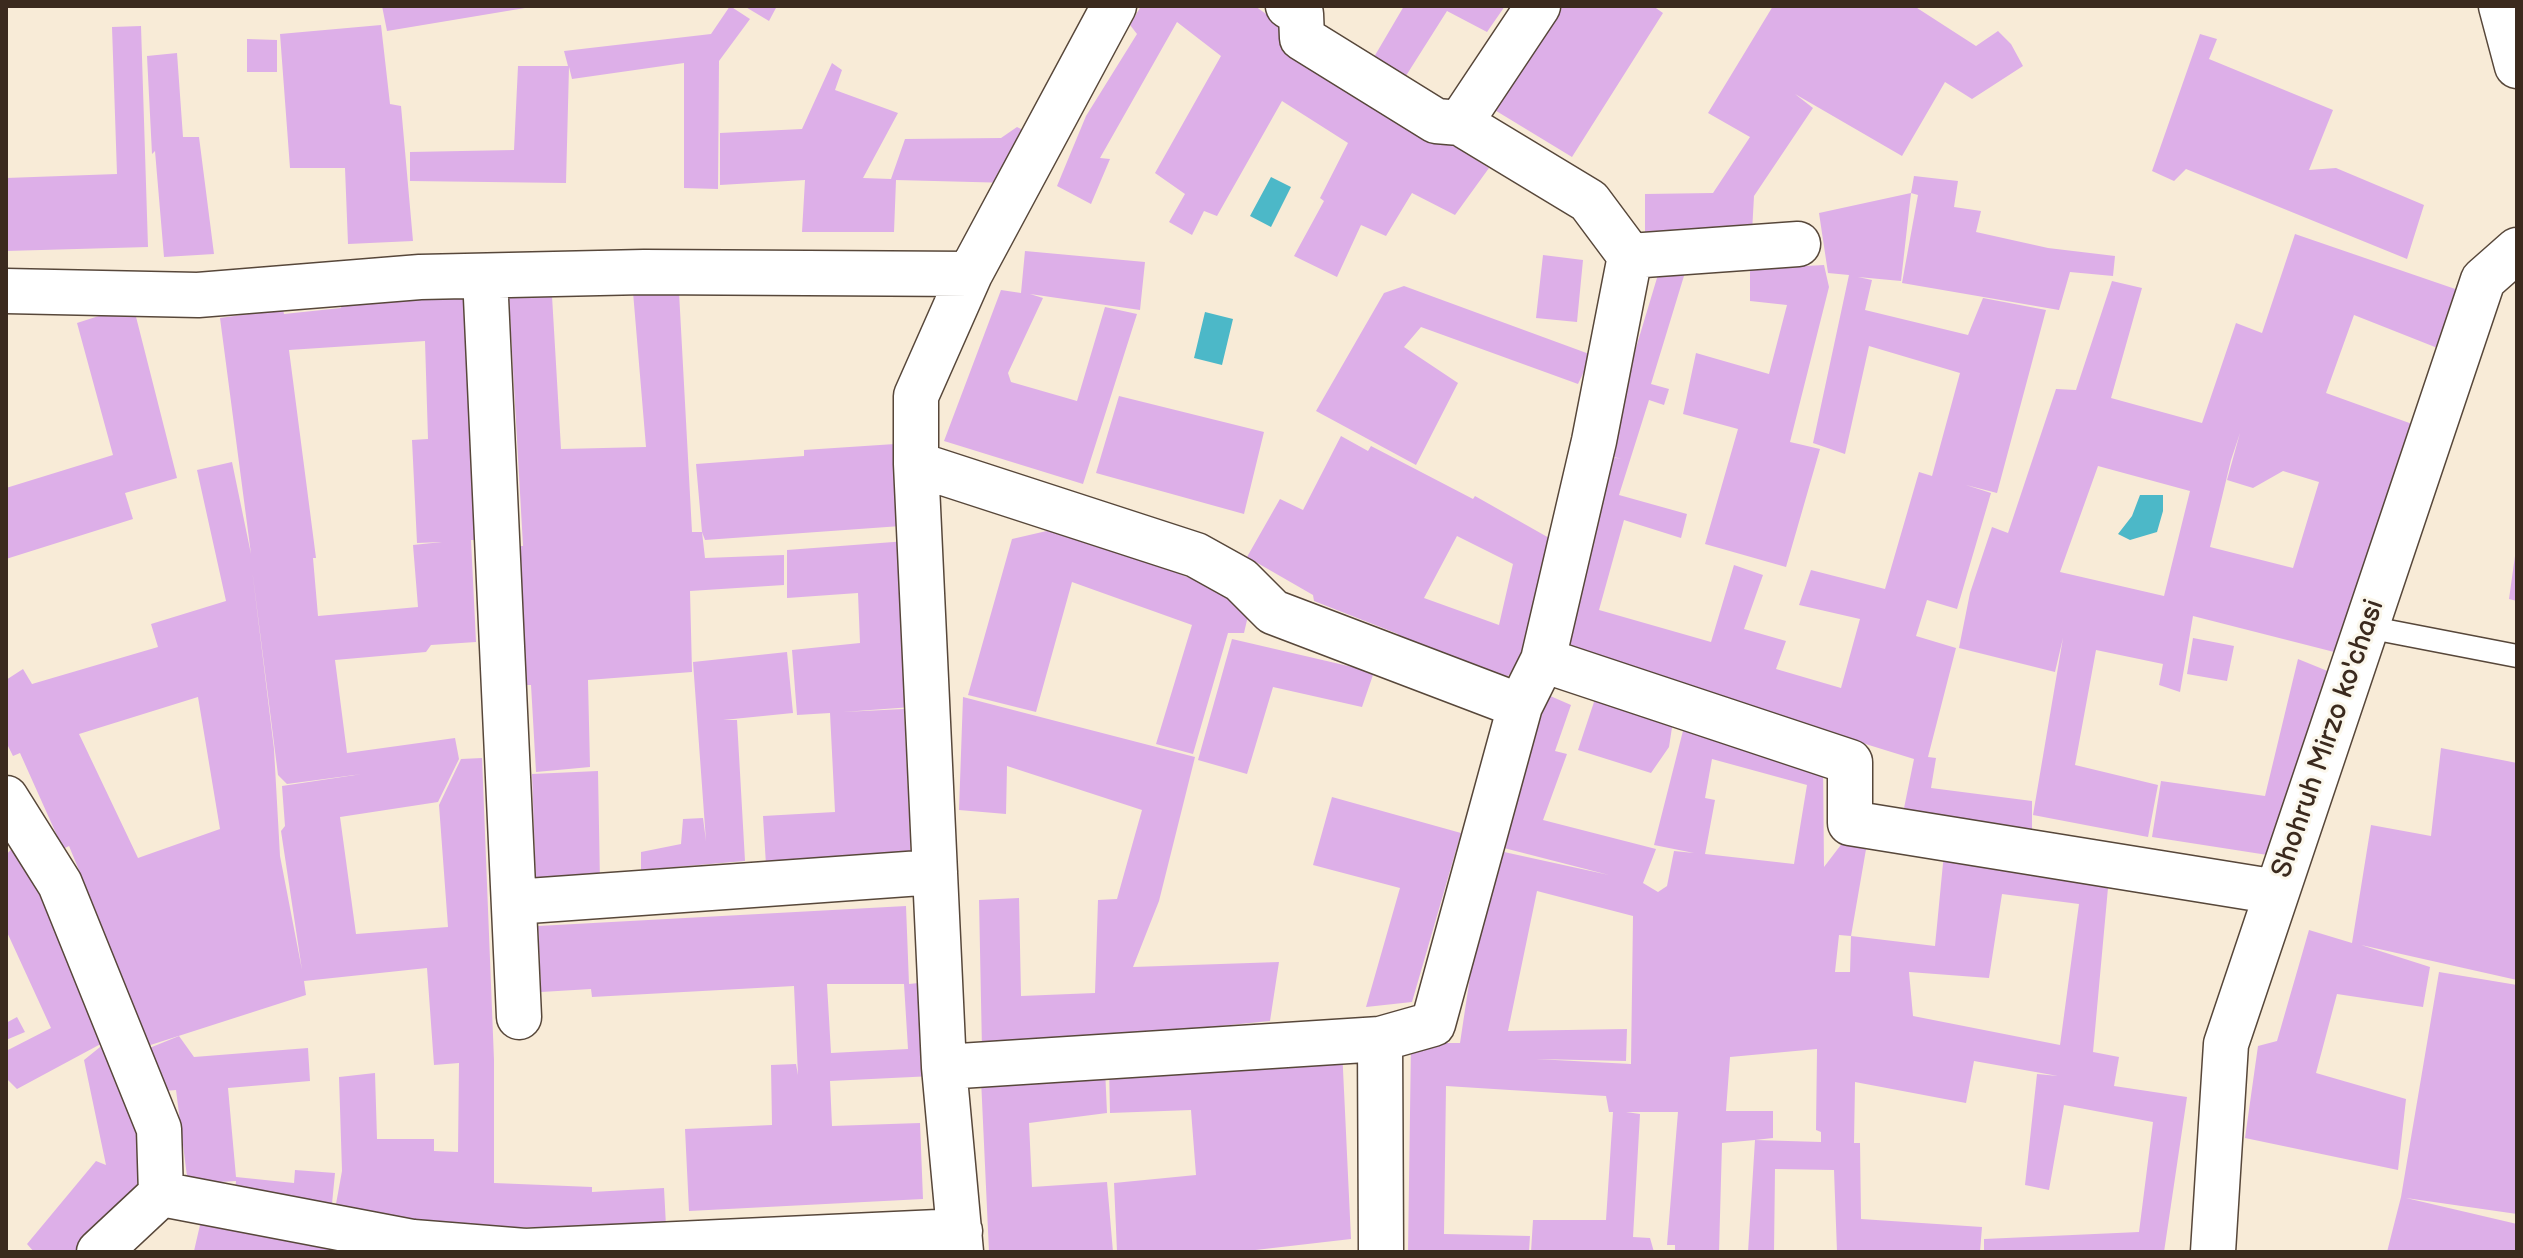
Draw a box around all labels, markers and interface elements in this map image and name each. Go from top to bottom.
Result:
street label: Shohruh Mirzo ko'chasi [2266,596,2392,882]

